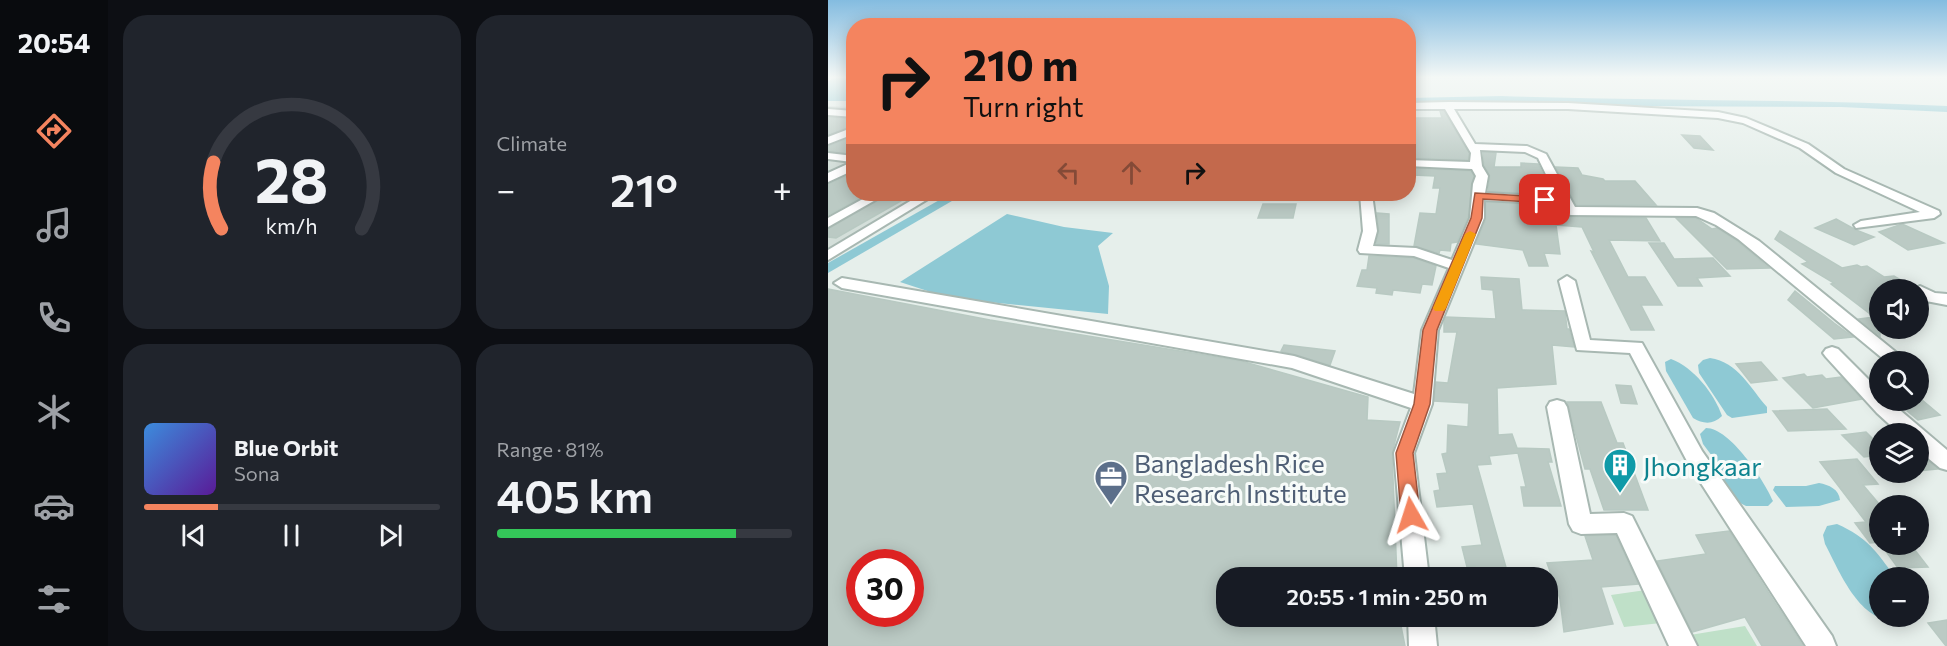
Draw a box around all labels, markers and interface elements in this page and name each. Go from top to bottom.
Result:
text: 20:54 [18,26,90,59]
text: 210 m [963,38,1078,90]
icon: right [864,42,942,120]
text: Turn right [963,90,1083,123]
icon: directions [33,110,75,152]
text: Climate [497,131,567,155]
text: 28 [255,140,329,216]
icon: left [1052,156,1085,189]
icon: ahead [1115,156,1148,189]
icon: right [1178,156,1211,189]
text: 21° [610,161,678,216]
text: − [497,168,515,209]
text: + [773,168,792,209]
pin [1519,174,1570,225]
icon: arrive [1528,183,1561,216]
icon: music [33,204,75,246]
text: km/h [266,212,318,238]
map controls [1869,279,1929,627]
button: sound [1869,279,1929,339]
icon: phone [33,297,75,339]
button: search [1869,351,1929,411]
icon: climate [33,391,75,433]
button: layers [1869,423,1929,483]
text: Blue Orbit [234,434,338,461]
text: Range · 81% [497,437,604,461]
place label: Bangladesh Rice Research Institute [1134,447,1347,508]
building icon: Jhongkaar [1602,447,1638,494]
place label: Jhongkaar [1643,450,1762,481]
office icon: Bangladesh Rice Research Institute [1093,459,1129,506]
text: Sona [234,461,280,485]
text: 405 km [497,467,653,522]
position arrow [1379,483,1443,547]
icon: car [33,485,75,527]
button: + [1869,495,1929,555]
icon: previous [177,519,210,552]
icon: pause [275,519,308,552]
icon: next [374,519,407,552]
speed limit sign: 30 [846,549,924,627]
button: − [1869,567,1929,627]
icon: filters [33,578,75,620]
text: 20:55 · 1 min · 250 m [1287,583,1487,610]

